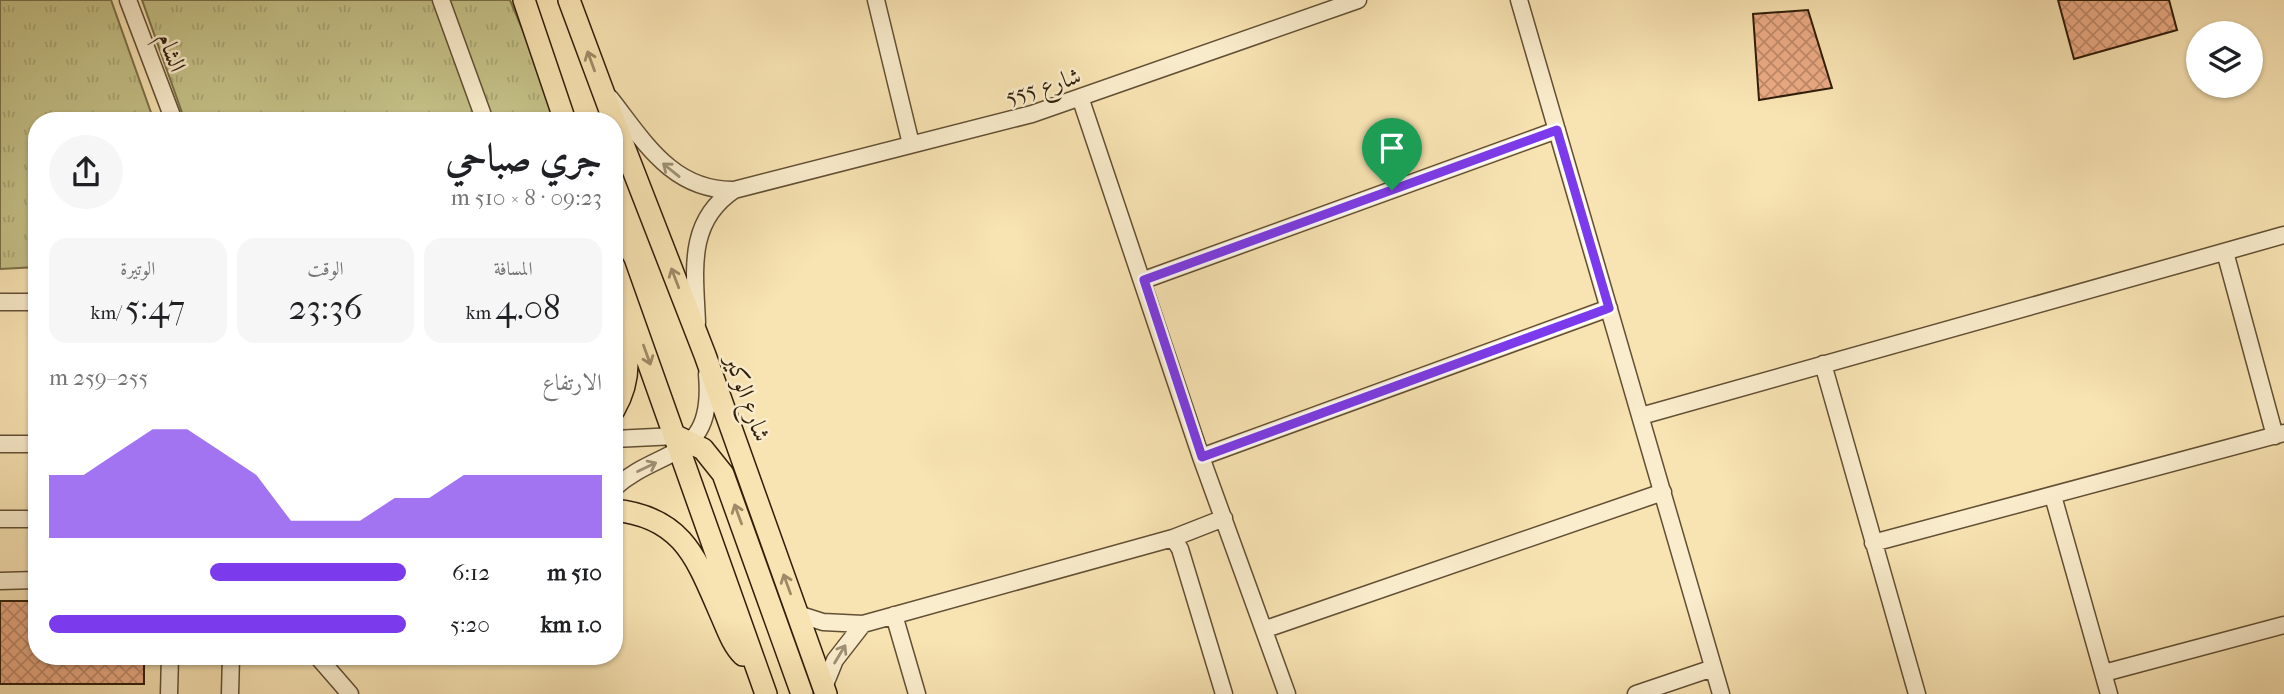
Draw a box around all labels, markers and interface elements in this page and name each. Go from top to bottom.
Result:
map controls [2186,21,2263,98]
button: layers [2186,21,2263,98]
street label: الشام [145,29,192,78]
one-way arrow [584,50,596,72]
street label: شارع 555 [1002,61,1086,116]
pin [1362,118,1422,190]
icon: arrive [1373,129,1411,167]
button: share [49,135,123,209]
text: جري صباحي [445,135,602,180]
one-way arrow [663,162,681,177]
text: 09:23 · 8 × 510 m [451,184,602,211]
text: الوتيرة [120,258,155,280]
text: الوقت [307,258,344,280]
text: المسافة [494,258,533,280]
one-way arrow [668,267,680,289]
text: 5:47 [125,287,185,328]
text: 23:36 [288,287,363,328]
text: 4.08 [495,287,561,328]
text: /km [91,302,125,324]
text: km [466,302,495,324]
one-way arrow [641,344,654,366]
street label: شارع الوكير [713,348,777,447]
text: 255–259 m [49,364,149,391]
text: الارتفاع [542,369,602,396]
one-way arrow [636,460,657,474]
one-way arrow [730,504,743,526]
text: 6:12 [452,559,490,586]
text: 510 m [547,559,602,586]
one-way arrow [780,573,792,595]
text: 5:20 [450,611,490,638]
text: 1.0 km [541,611,602,638]
one-way arrow [833,644,847,664]

